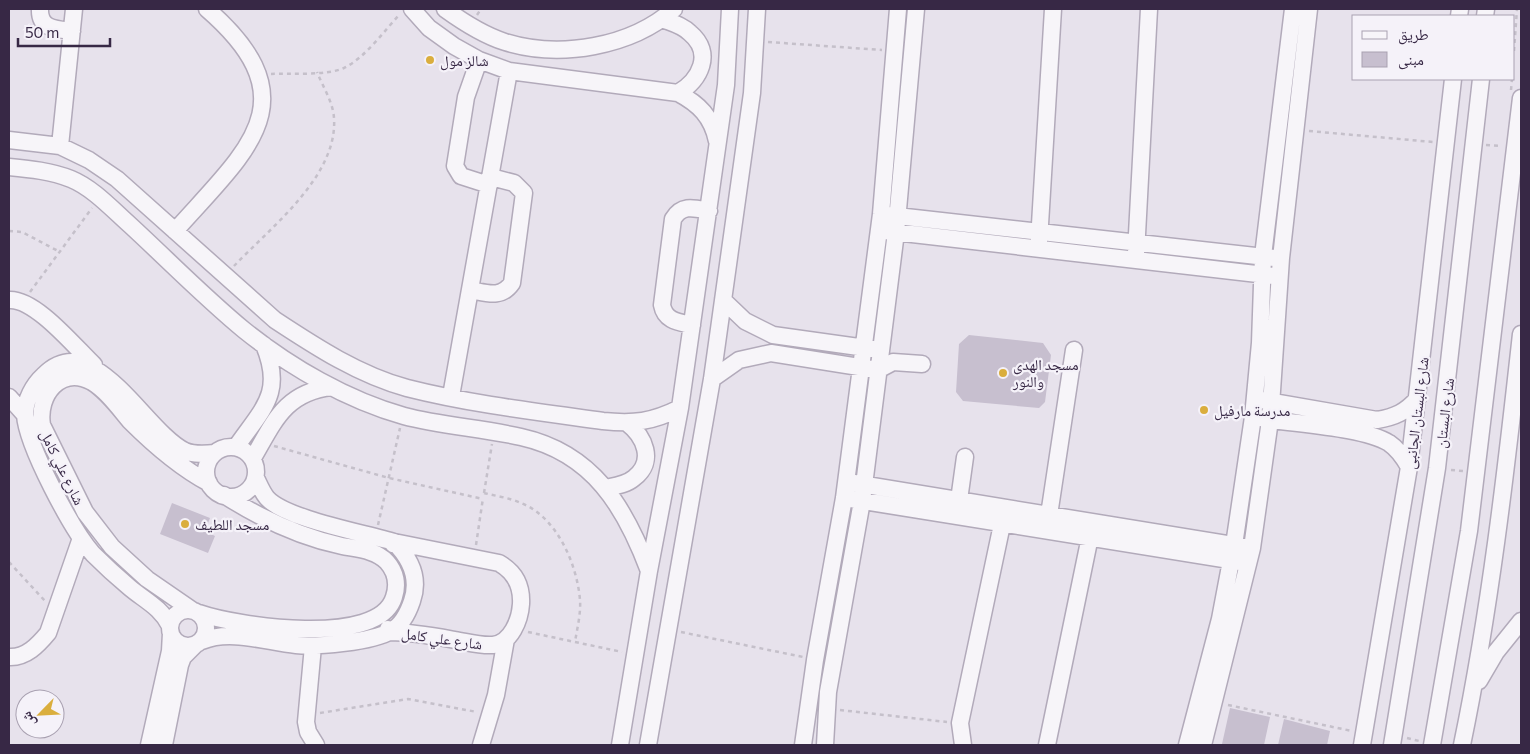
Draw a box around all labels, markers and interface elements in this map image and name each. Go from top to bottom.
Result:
scale bar [18,15,110,47]
legend [1352,15,1515,80]
text: 50 m [25,23,59,41]
text: طريق [1398,25,1429,45]
text: مبنى [1398,50,1424,70]
place label: شالز مول [440,51,489,71]
marker: شالز مول [424,54,436,66]
place label: مسجد الهدى والنور [1012,355,1079,391]
street label: شارع البستان الجانبى [1400,356,1434,470]
marker: مسجد الهدى والنور [997,367,1009,379]
street label: شارع البستان [1431,377,1459,449]
place label: مدرسة مارفيل [1214,401,1290,421]
marker: مدرسة مارفيل [1198,404,1210,416]
street label: شارع علي كامل [34,426,89,509]
place label: مسجد اللطيف [195,515,269,533]
marker: مسجد اللطيف [179,518,191,530]
street label: شارع علي كامل [400,623,484,656]
north arrow [15,689,65,739]
text: ش [17,709,39,730]

